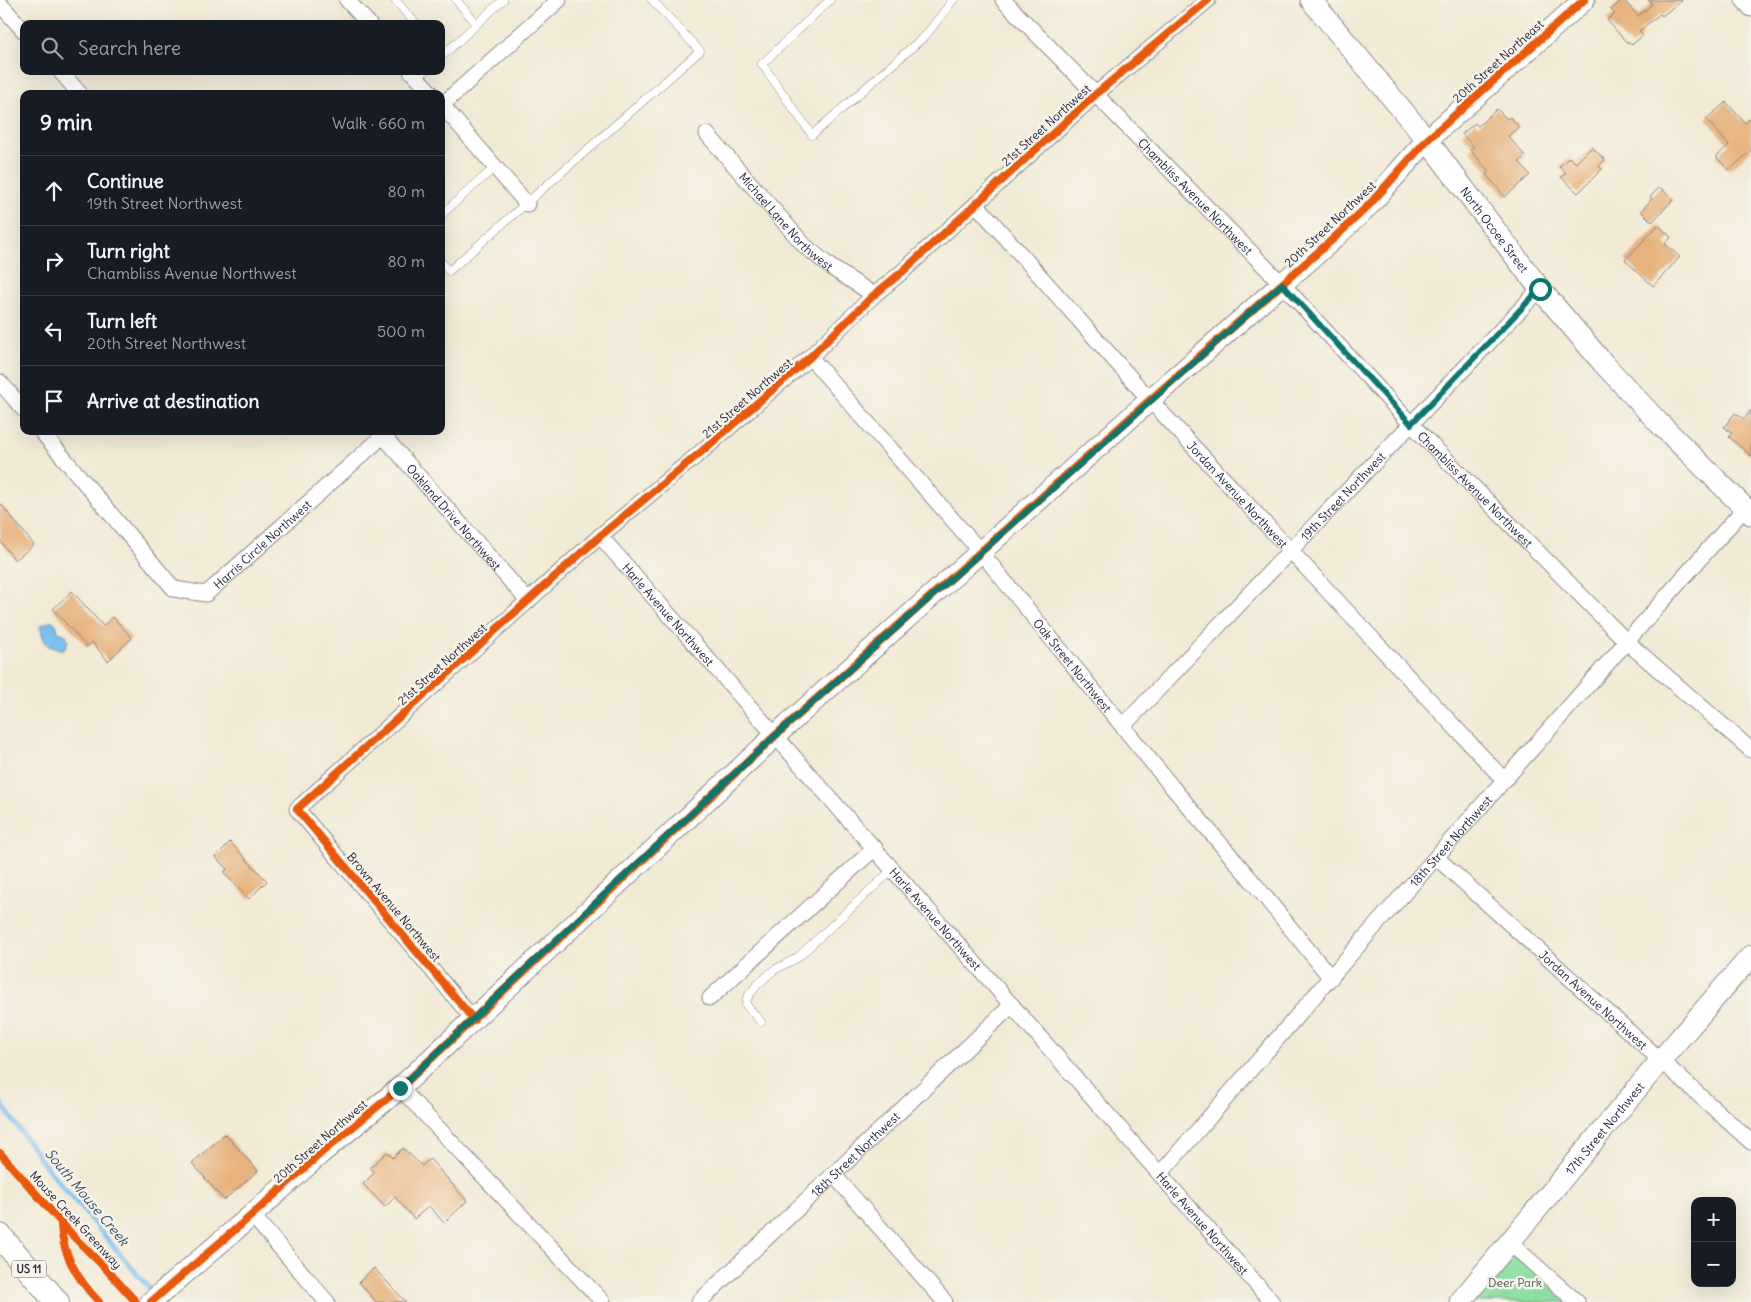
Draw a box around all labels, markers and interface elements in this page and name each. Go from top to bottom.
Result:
street label: 20th Street Northeast [1450,16,1546,106]
search box [20,20,445,75]
icon: search [38,34,66,62]
text: Search here [78,36,181,60]
street label: 21st Street Northwest [998,81,1094,169]
text: 9 min [40,109,92,136]
text: Walk · 660 m [332,113,425,133]
street label: Chambliss Avenue Northwest [1135,135,1256,258]
text: Continue [87,169,164,193]
street label: Michael Lane Northwest [736,169,836,273]
icon: ahead [40,177,68,205]
street label: 20th Street Northwest [1281,178,1379,270]
text: 80 m [387,181,425,201]
street label: North Ocoee Street [1458,184,1532,275]
text: 19th Street Northwest [87,193,242,213]
text: Turn right [87,239,170,263]
icon: right [40,247,68,275]
text: 80 m [387,251,425,271]
text: Chambliss Avenue Northwest [87,263,297,283]
route start [1529,278,1552,301]
text: Turn left [87,309,157,333]
icon: left [40,317,68,345]
text: 500 m [377,321,425,341]
text: 20th Street Northwest [87,333,246,353]
street label: 21st Street Northwest [699,355,795,441]
icon: arrive [40,387,68,415]
text: Arrive at destination [87,389,260,413]
street label: Chambliss Avenue Northwest [1415,428,1536,550]
street label: Jordan Avenue Northwest [1184,438,1291,551]
street label: 19th Street Northwest [1297,449,1388,543]
street label: Oakland Drive Northwest [404,461,505,573]
street label: Harris Circle Northwest [210,496,314,592]
street label: Harle Avenue Northwest [620,560,718,669]
street label: Oak Street Northwest [1030,615,1115,715]
street label: 21st Street Northwest [394,620,490,708]
street label: 18th Street Northwest [1406,792,1495,889]
street label: Brown Avenue Northwest [344,849,444,965]
street label: Harle Avenue Northwest [887,864,985,973]
street label: Jordan Avenue Northwest [1536,947,1651,1052]
route end [389,1077,412,1100]
street label: 17th Street Northwest [1562,1079,1647,1177]
street label: 20th Street Northwest [270,1096,370,1186]
street label: 18th Street Northwest [808,1108,902,1200]
water label: South Mouse Creek [41,1145,133,1250]
street label: Mouse Creek Greenway [27,1168,125,1272]
street label: Harle Avenue Northwest [1154,1169,1252,1278]
map controls [1691,1197,1736,1287]
button: + [1691,1197,1736,1242]
button: − [1691,1242,1736,1287]
road number: US 11 [12,1260,46,1278]
park label: Deer Park [1488,1275,1542,1290]

